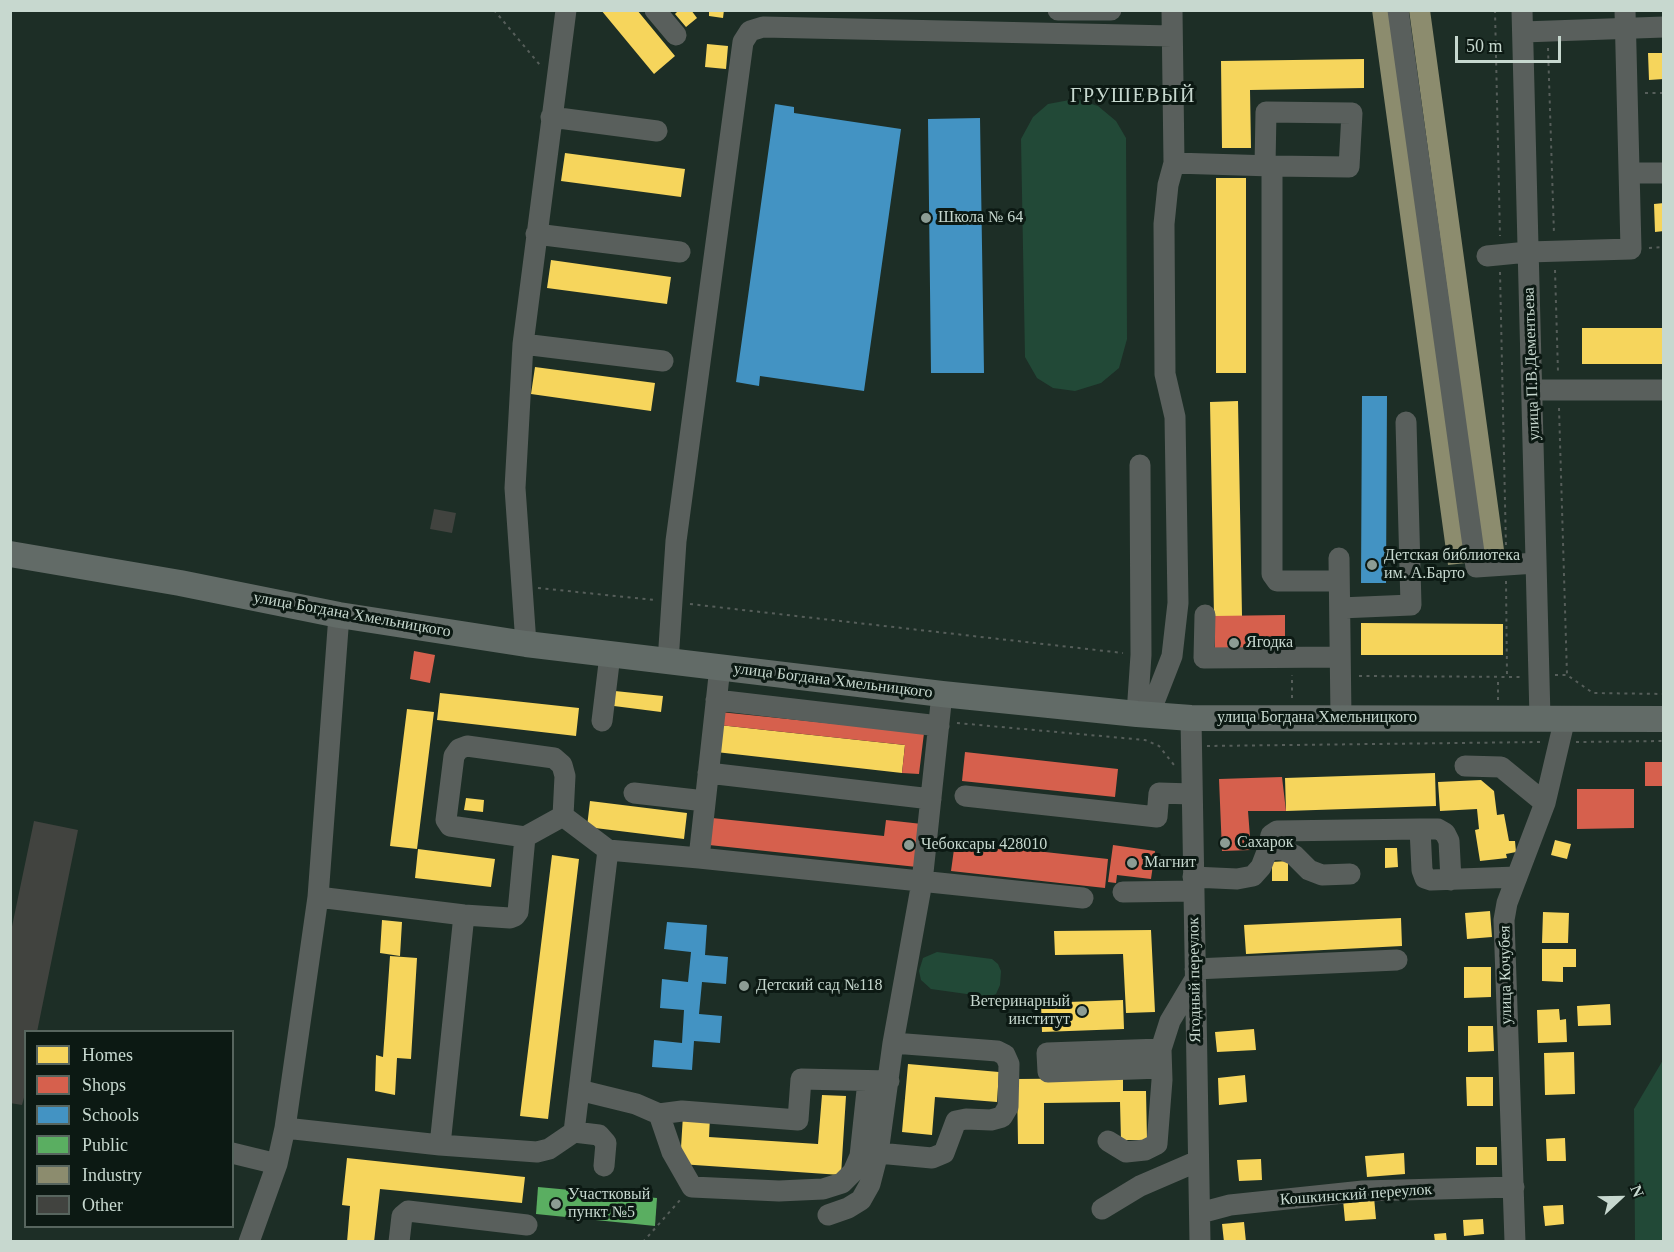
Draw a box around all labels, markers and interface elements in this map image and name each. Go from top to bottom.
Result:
scale bar [1458,24,1564,62]
text: 50 m [1466,36,1503,56]
district label: ГРУШЕВЫЙ [1070,85,1196,109]
place label: Школа № 64 [938,208,1023,228]
marker: Школа № 64 [919,211,933,225]
street label: улица П.В.Дементьева [1520,287,1544,441]
place label: Детская библиотека им. А.Барто [1384,546,1520,584]
marker: Детская библиотека им. А.Барто [1365,558,1379,572]
street label: улица Богдана Хмельницкого [252,588,452,642]
place label: Ягодка [1246,633,1293,653]
marker: Ягодка [1227,636,1241,650]
street label: улица Богдана Хмельницкого [732,659,934,703]
street label: улица Богдана Хмельницкого [1217,708,1417,728]
place label: Сахарок [1237,833,1293,853]
place label: Чебоксары 428010 [921,835,1047,855]
marker: Сахарок [1218,836,1232,850]
marker: Чебоксары 428010 [902,838,916,852]
place label: Магнит [1144,853,1196,873]
marker: Магнит [1125,856,1139,870]
street label: Ягодный переулок [1184,917,1206,1043]
street label: улица Кочубея [1496,925,1516,1025]
place label: Детский сад №118 [756,976,883,996]
marker: Детский сад №118 [737,979,751,993]
place label: Ветеринарный институт [970,992,1070,1030]
marker: Ветеринарный институт [1075,1004,1089,1018]
legend [24,1030,234,1228]
text: Homes [82,1045,133,1065]
text: Shops [82,1075,126,1095]
text: Schools [82,1105,139,1125]
text: Public [82,1135,128,1155]
text: Industry [82,1165,142,1185]
north arrow [1590,1168,1650,1228]
street label: Кошкинский переулок [1279,1180,1433,1210]
text: N [1627,1183,1647,1200]
place label: Участковый пункт №5 [568,1185,650,1223]
text: Other [82,1195,123,1215]
marker: Участковый пункт №5 [549,1197,563,1211]

